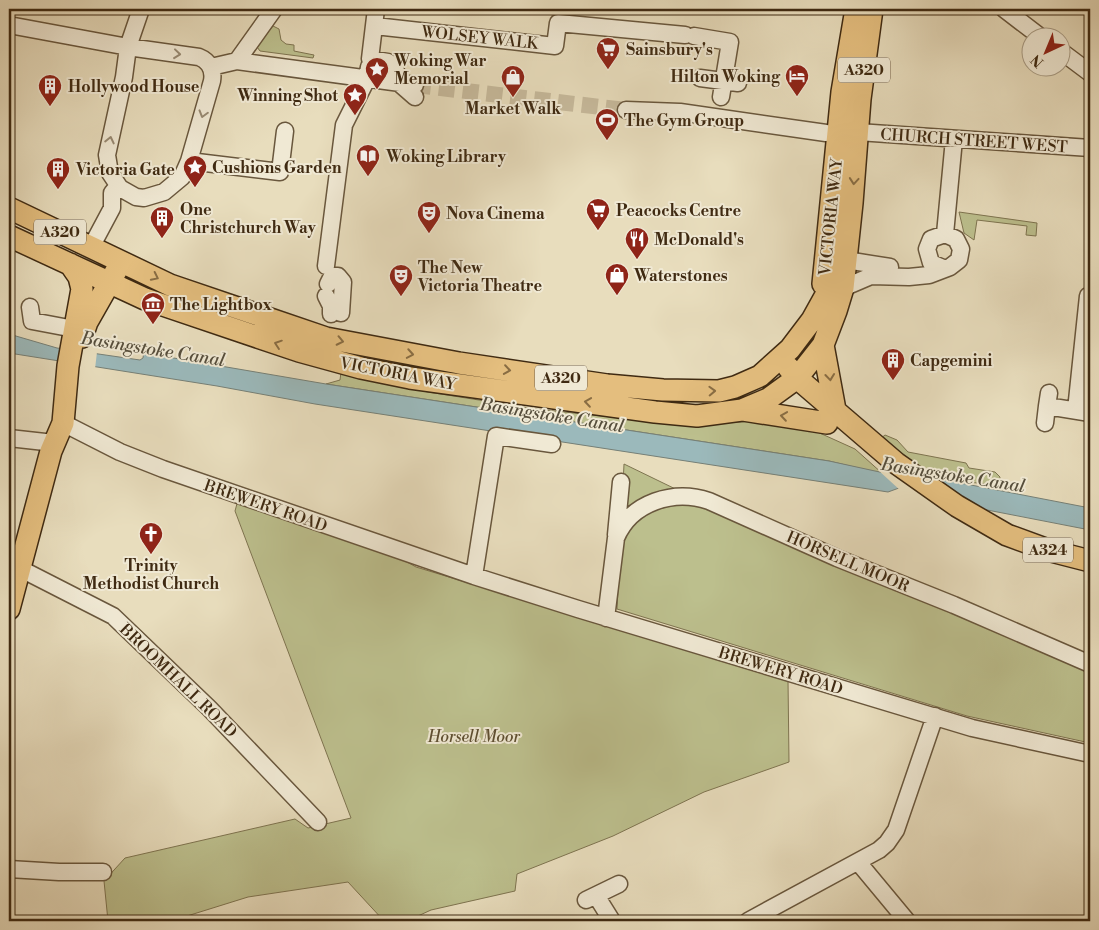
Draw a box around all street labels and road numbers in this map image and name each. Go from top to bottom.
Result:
street label: WOLSEY WALK [420,22,541,54]
road number: A320 [838,58,890,82]
street label: CHURCH STREET WEST [880,124,1068,158]
street label: VICTORIA WAY [815,156,847,278]
road number: A320 [34,220,86,244]
street label: VICTORIA WAY [337,353,459,395]
road number: A320 [535,366,587,390]
street label: BREWERY ROAD [200,475,330,536]
street label: HORSELL MOOR [783,527,913,597]
road number: A324 [1023,538,1073,562]
street label: BROOMHALL ROAD [115,619,241,742]
street label: BREWERY ROAD [715,642,845,699]

